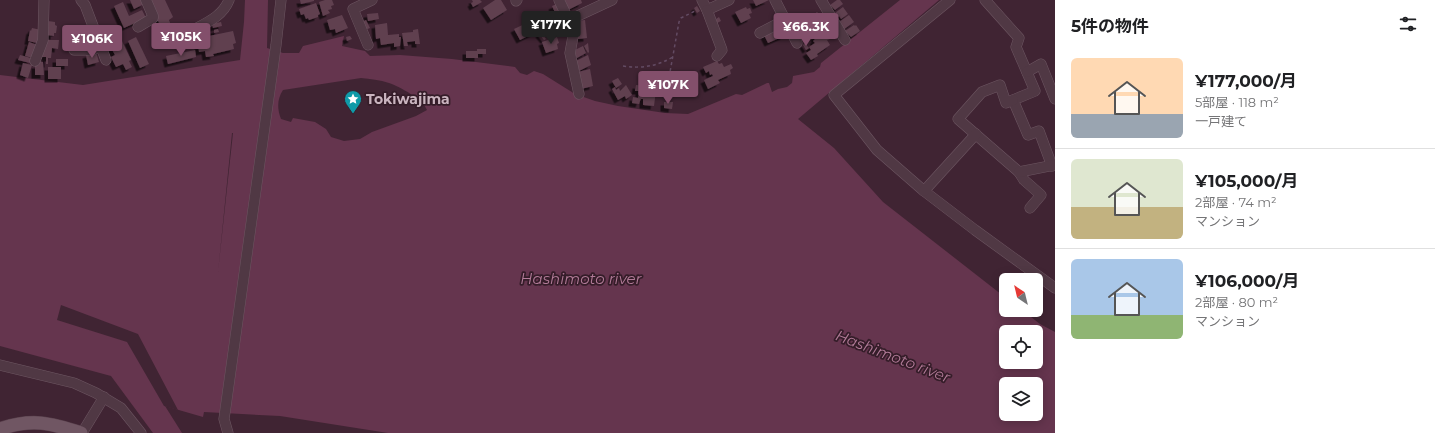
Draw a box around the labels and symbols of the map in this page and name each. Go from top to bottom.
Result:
pin: ¥177K [523,11,579,45]
pin: ¥66.3K [773,13,839,47]
pin: ¥105K [153,23,209,57]
pin: ¥106K [64,25,120,59]
pin: ¥107K [640,71,696,105]
place icon: Tokiwajima [343,89,363,114]
place label: Tokiwajima [366,90,450,108]
water label: Hashimoto river [520,269,643,288]
north arrow [999,273,1043,317]
water label: Hashimoto river [833,325,954,387]

